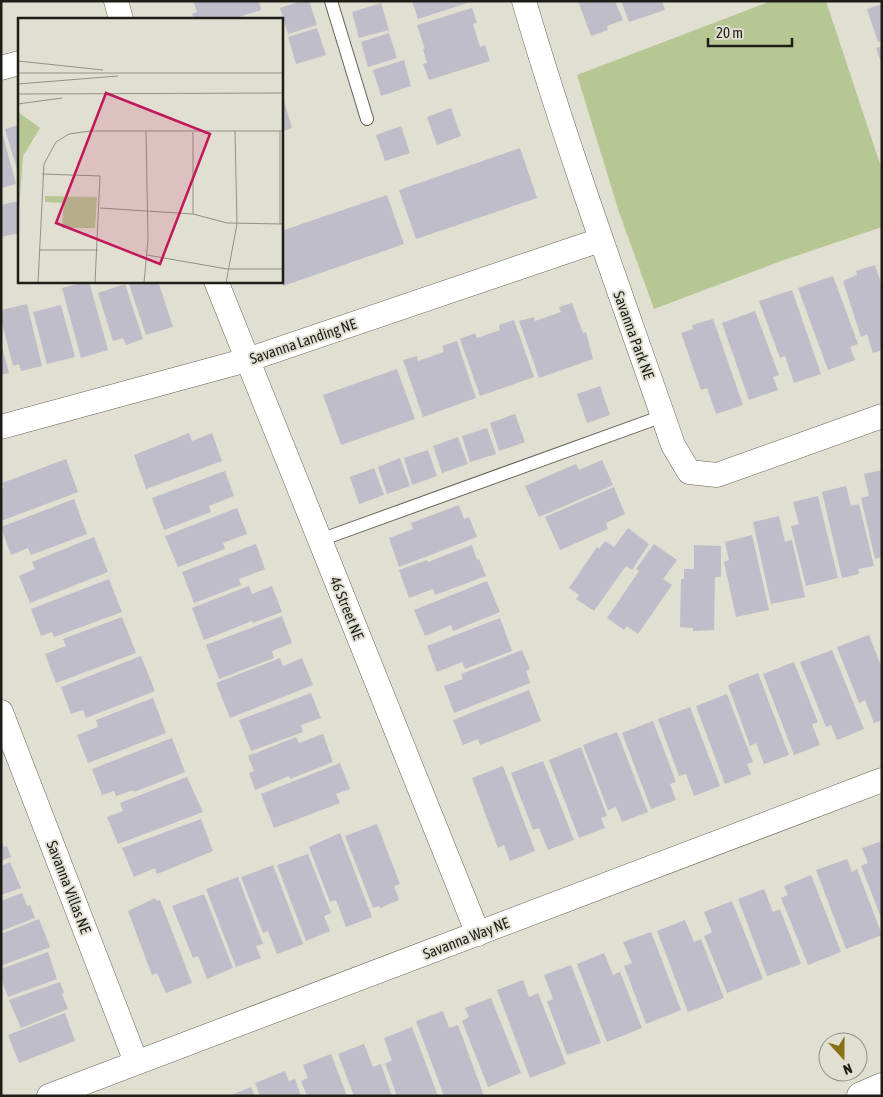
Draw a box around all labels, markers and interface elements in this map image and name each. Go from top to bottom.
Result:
scale bar [708,15,792,47]
inset map [18,18,282,282]
text: 20 m [716,24,743,41]
street label: Savanna Park NE [610,289,658,382]
street label: Savanna Landing NE [248,315,359,367]
street label: 46 Street NE [327,574,368,643]
street label: Savanna Villas NE [43,838,95,936]
street label: Savanna Way NE [421,914,512,962]
north arrow [818,1032,868,1082]
text: N [841,1060,854,1078]

